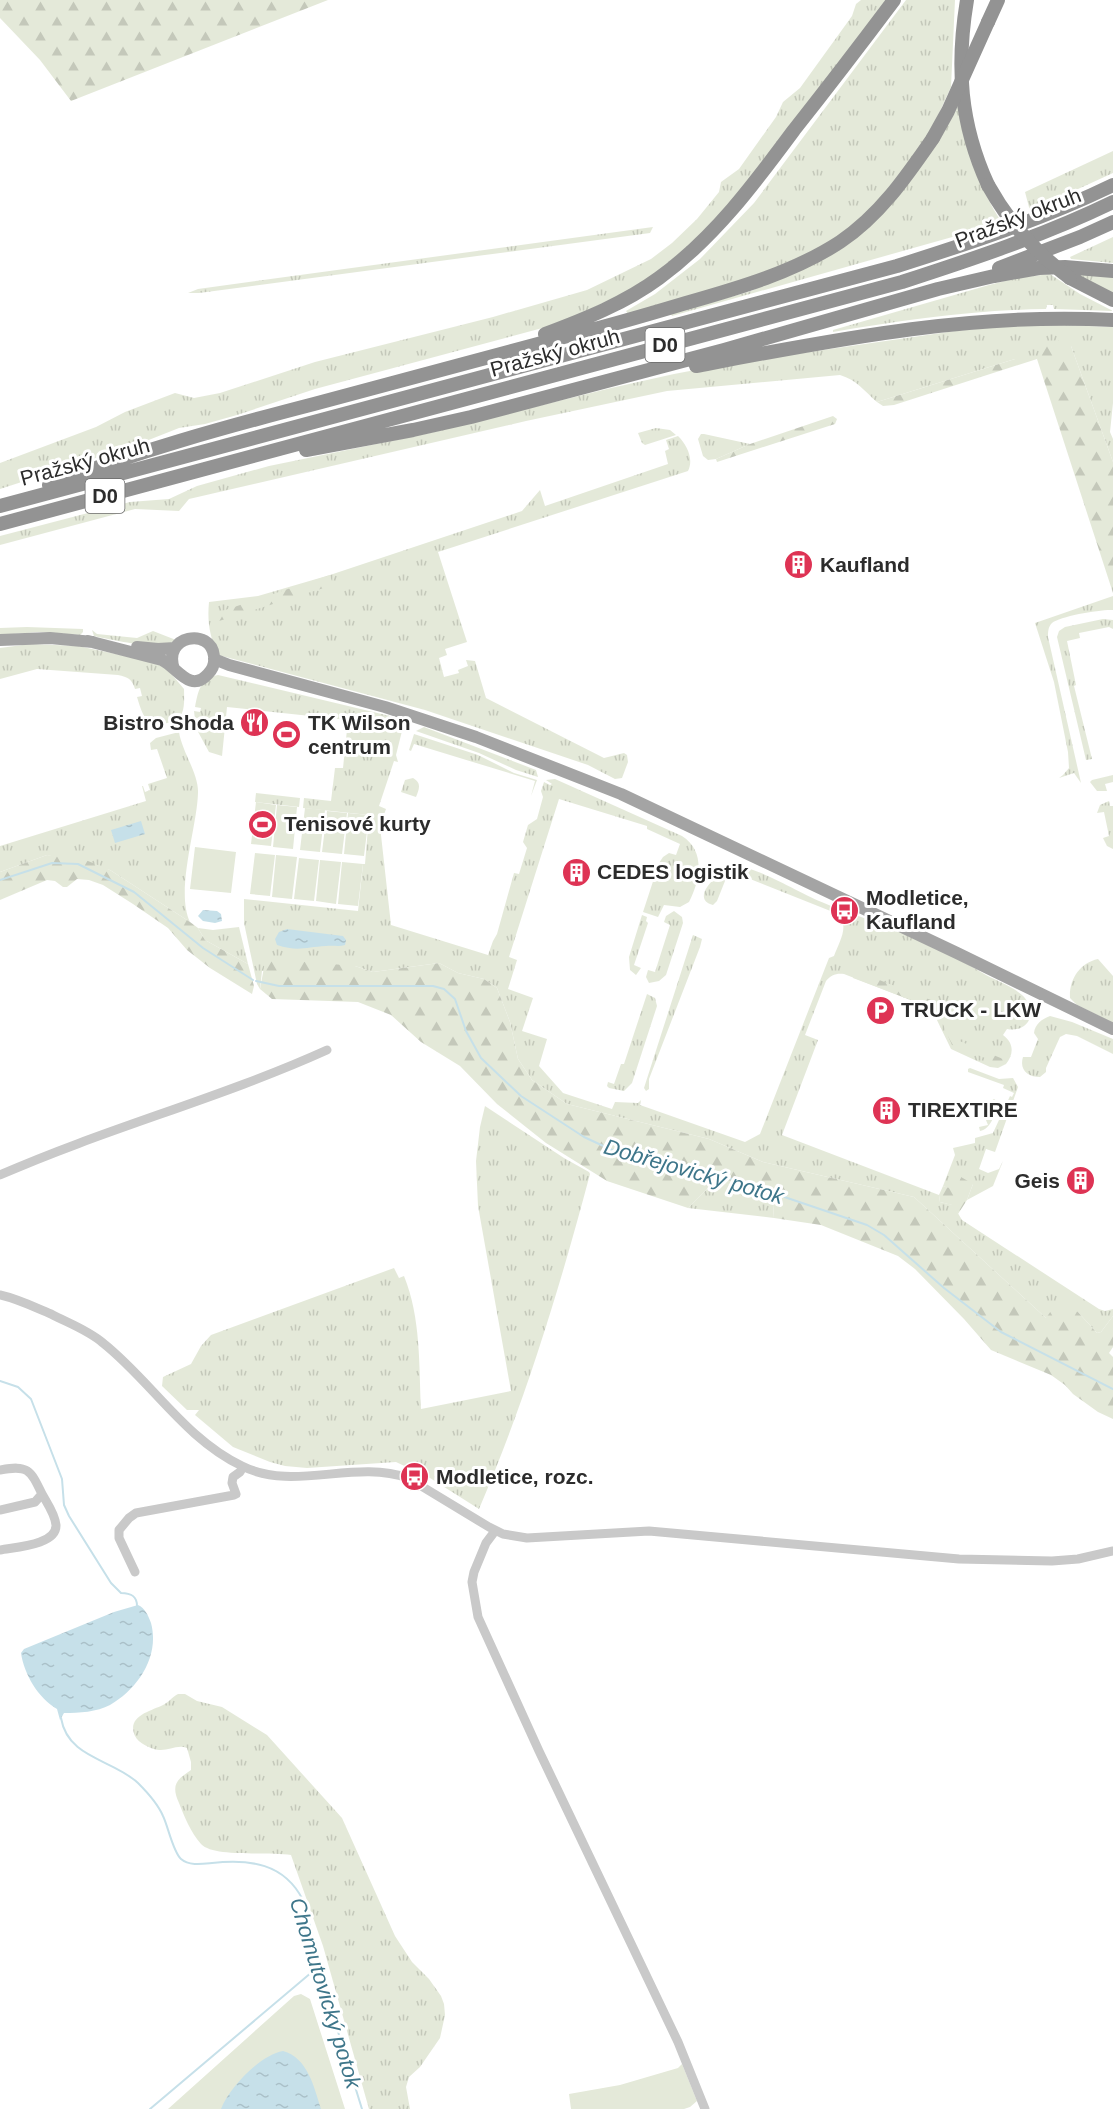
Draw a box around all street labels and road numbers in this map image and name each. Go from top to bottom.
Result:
street label: Pražský okruh [952,183,1084,252]
street label: Pražský okruh [488,324,622,381]
road number: D0 [646,328,684,362]
street label: Pražský okruh [18,433,152,490]
road number: D0 [86,479,124,513]

